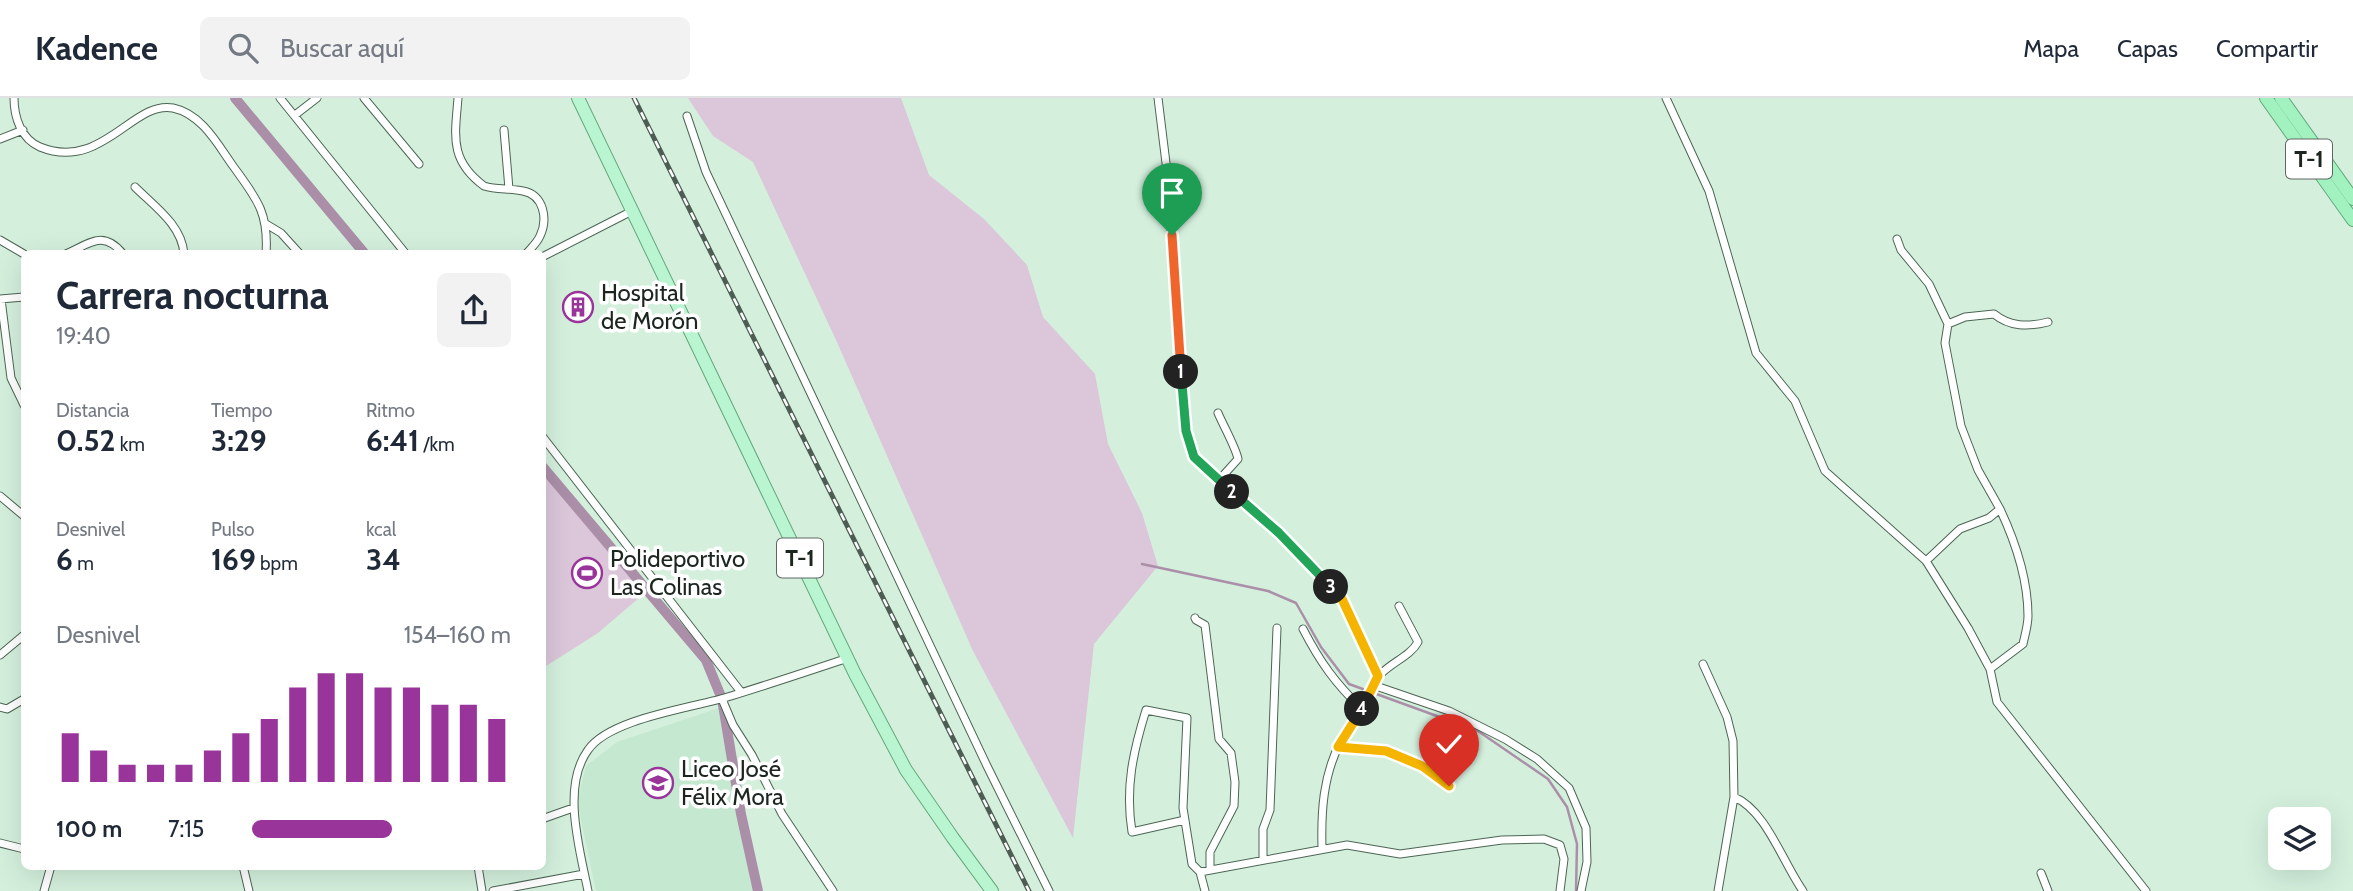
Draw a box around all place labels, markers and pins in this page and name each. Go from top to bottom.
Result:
pin [1142,163,1202,235]
place label: Hospital de Morón [601,278,698,335]
building icon: Hospital de Morón [561,290,595,324]
pin: 1 [1164,354,1198,390]
pin: 2 [1214,474,1250,510]
place label: Polideportivo Las Colinas [610,544,745,601]
sports icon: Polideportivo Las Colinas [570,556,604,590]
pin: 3 [1314,570,1348,604]
pin: 4 [1344,692,1380,726]
pin [1419,714,1479,786]
place label: Liceo José Félix Mora [681,754,784,811]
school or university icon: Liceo José Félix Mora [641,766,675,800]

